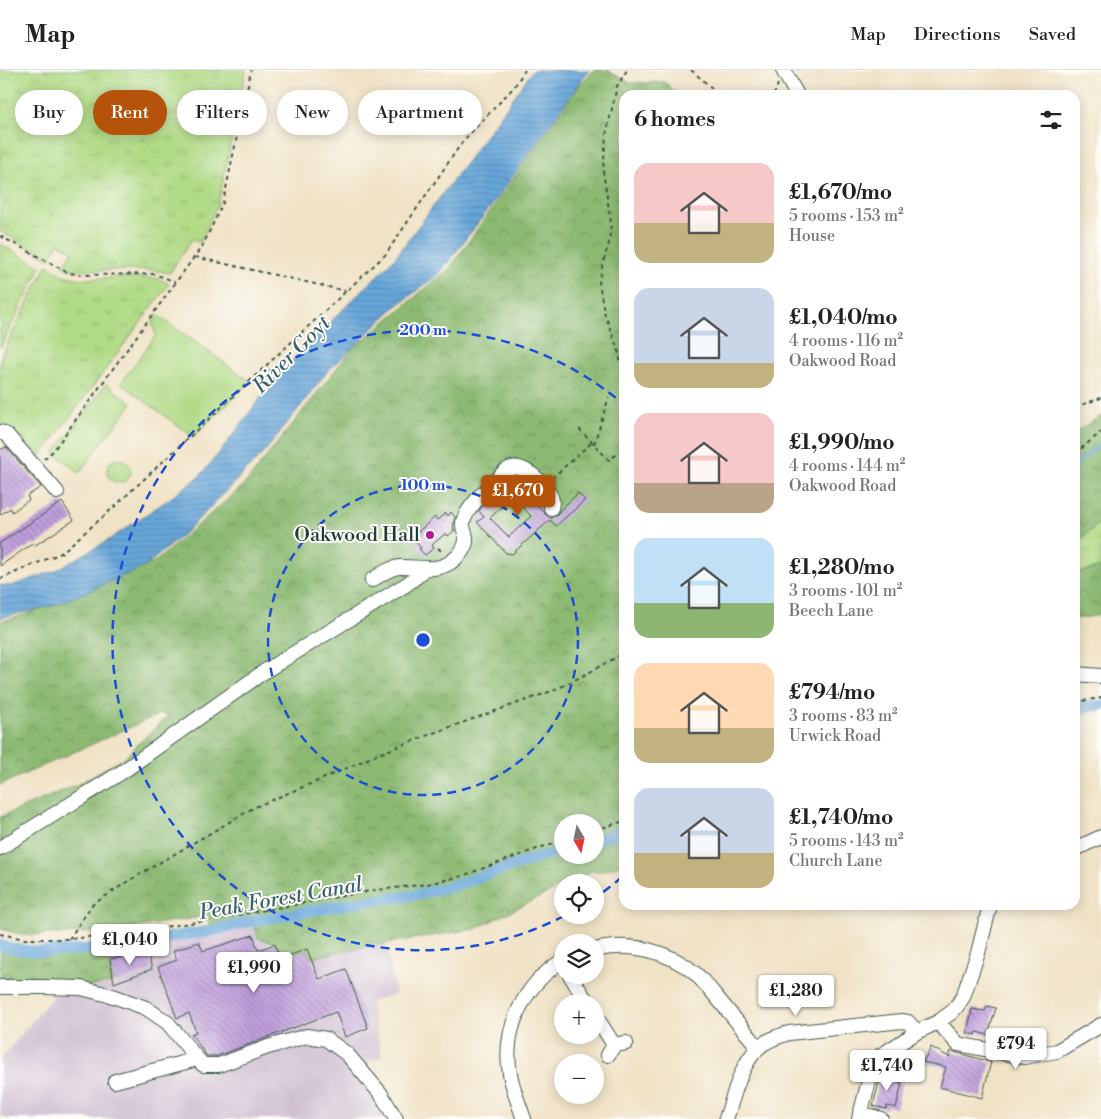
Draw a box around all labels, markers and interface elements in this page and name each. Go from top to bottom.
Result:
text: Map [25,20,75,50]
text: Map [850,23,886,46]
text: Directions [914,23,1001,46]
text: Saved [1029,23,1076,46]
chip: Buy [15,90,83,135]
chip: Rent [93,90,167,135]
chip: Filters [177,90,267,135]
chip: New [277,90,348,135]
chip: Apartment [358,90,482,135]
icon: filters [1037,106,1065,134]
text: 6 homes [634,107,715,133]
text: £1,670/mo [789,180,892,206]
icon: home [674,183,734,243]
text: 5 rooms · 153 m² [789,206,904,226]
text: House [789,226,835,246]
text: £1,040/mo [789,305,898,331]
icon: home [674,308,734,368]
water label: River Goyt [247,310,337,400]
text: 200 m [399,321,447,340]
text: 4 rooms · 116 m² [789,331,903,351]
text: Oakwood Road [789,351,896,371]
text: £1,990/mo [789,430,895,456]
icon: home [674,433,734,493]
text: 4 rooms · 144 m² [789,456,905,476]
pin: £1,670 [477,474,559,517]
text: 100 m [401,476,446,495]
text: Oakwood Road [789,476,896,496]
text: £1,670 [492,481,544,501]
place label: Oakwood Hall [294,523,420,548]
marker: Oakwood Hall [424,529,436,541]
text: £1,280/mo [789,555,895,581]
icon: home [674,558,734,618]
text: 3 rooms · 101 m² [789,581,902,601]
text: Beech Lane [789,601,874,621]
centre of rings [414,631,432,649]
text: £794/mo [789,680,875,706]
icon: home [674,683,734,743]
text: 3 rooms · 83 m² [789,706,898,726]
text: Urwick Road [789,726,881,746]
text: £1,740/mo [789,805,893,831]
icon: home [674,808,734,868]
north arrow [554,814,604,864]
map controls [554,814,604,1104]
text: 5 rooms · 143 m² [789,831,904,851]
text: Church Lane [789,851,882,871]
water label: Peak Forest Canal [196,872,365,926]
button: locate [554,874,604,924]
pin: £1,040 [89,924,171,966]
text: £1,040 [102,930,158,950]
button: layers [554,934,604,984]
pin: £1,990 [213,952,295,994]
text: £1,990 [227,958,281,978]
pin: £1,280 [755,974,837,1017]
text: £1,280 [769,981,823,1001]
button: + [554,994,604,1044]
pin: £794 [986,1028,1046,1070]
text: £794 [997,1034,1035,1054]
pin: £1,740 [846,1050,928,1092]
button: − [554,1054,604,1104]
text: £1,740 [861,1056,913,1076]

